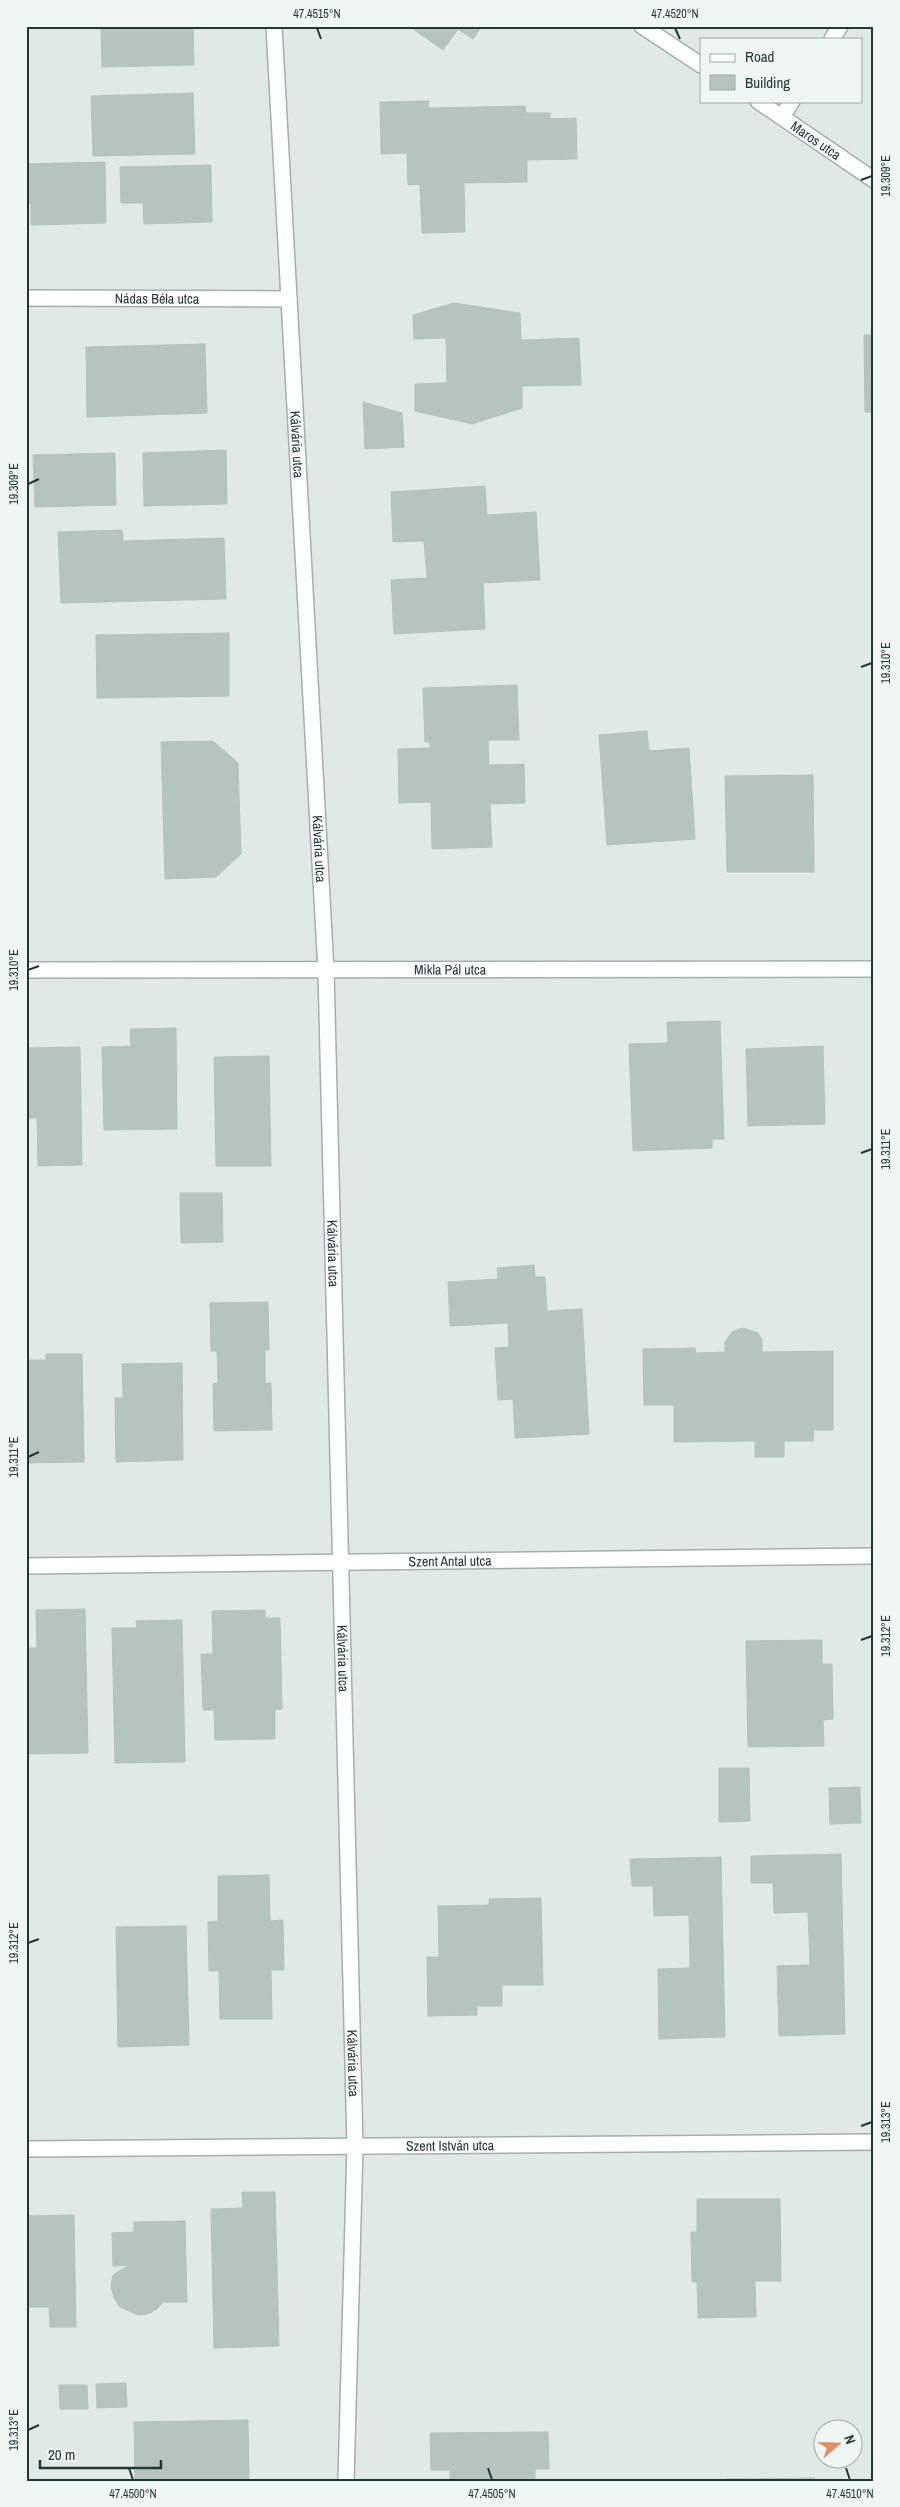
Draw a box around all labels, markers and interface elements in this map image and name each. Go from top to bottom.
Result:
text: 47.4515°N [293,6,341,22]
text: 47.4520°N [651,6,699,22]
legend [700,38,862,102]
text: Road [745,46,774,67]
text: Building [745,72,790,93]
street label: Maros utca [787,117,845,164]
text: 19.309°E [878,155,894,197]
street label: Nádas Béla utca [115,289,200,308]
street label: Kálvária utca [286,410,308,479]
text: 19.309°E [6,463,22,505]
text: 19.310°E [878,642,894,684]
street label: Kálvária utca [308,815,330,883]
text: 19.310°E [6,949,22,991]
street label: Mikla Pál utca [414,960,487,979]
text: 19.311°E [878,1129,894,1169]
street label: Kálvária utca [323,1220,343,1288]
text: 19.311°E [6,1437,22,1477]
street label: Szent Antal utca [408,1552,492,1570]
text: 19.312°E [878,1615,894,1657]
street label: Kálvária utca [333,1625,353,1693]
text: 19.312°E [6,1922,22,1964]
street label: Kálvária utca [343,2029,363,2098]
text: 19.313°E [878,2101,894,2143]
street label: Szent István utca [406,2136,495,2155]
text: 19.313°E [6,2409,22,2451]
north arrow [812,2420,862,2470]
text: N [840,2433,860,2447]
scale bar [40,2437,161,2469]
text: 20 m [48,2444,75,2465]
text: 47.4500°N [109,2486,157,2502]
text: 47.4505°N [468,2486,516,2502]
text: 47.4510°N [826,2486,874,2502]

